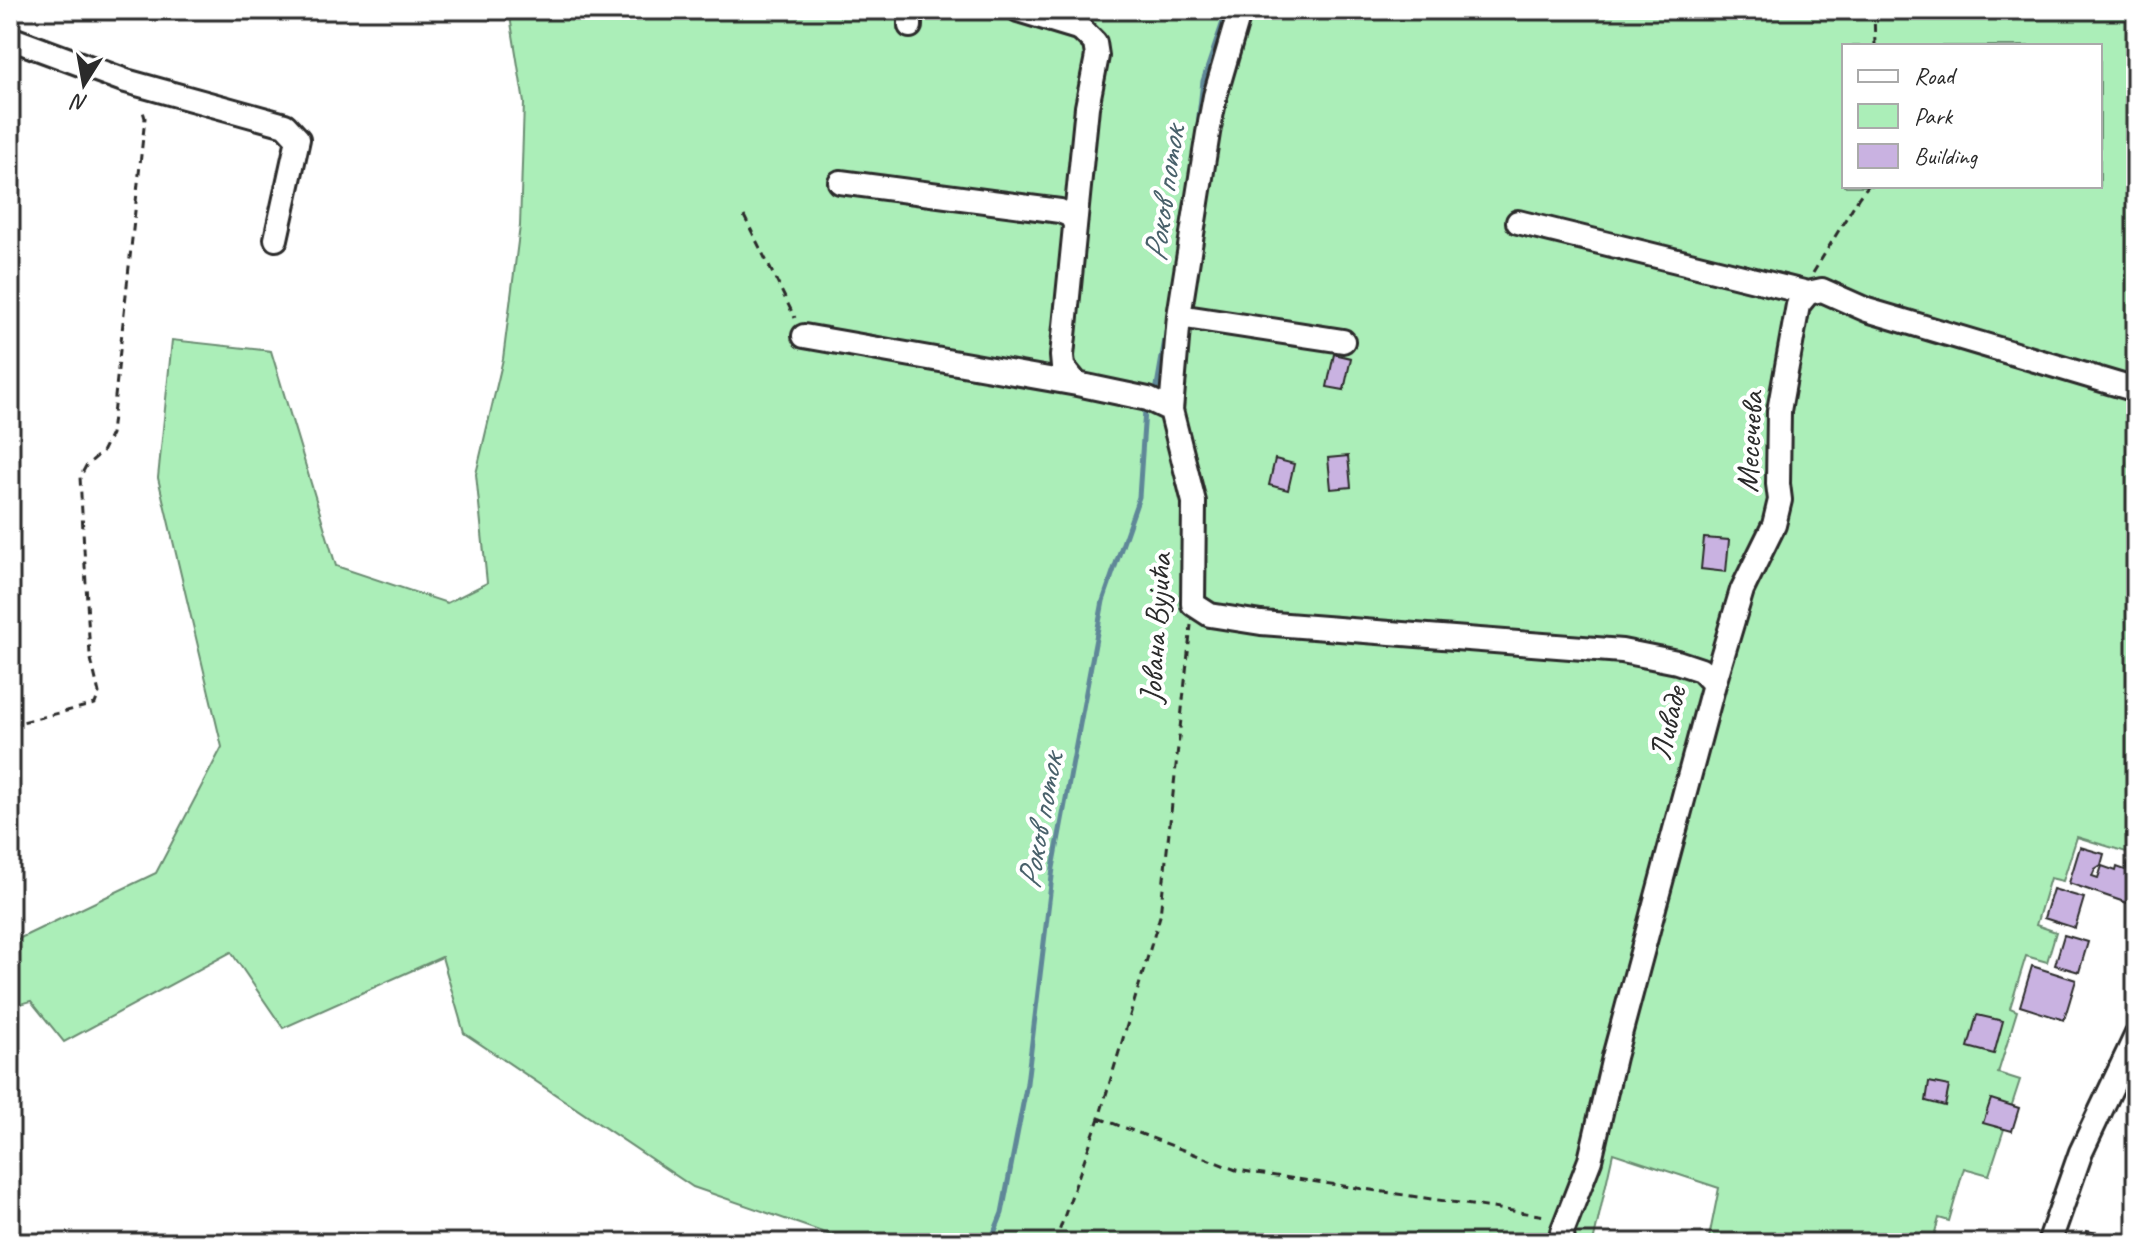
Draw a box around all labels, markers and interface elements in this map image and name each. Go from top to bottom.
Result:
north arrow [44,44,124,124]
legend [1842,44,2102,188]
text: Road [1914,61,1958,91]
text: N [68,87,90,118]
text: Park [1914,101,1954,131]
water label: Роков поток [1133,118,1195,264]
text: Building [1914,141,1979,171]
street label: Месечева [1726,388,1773,494]
street label: Јована Вујића [1130,550,1181,706]
street label: Ливаде [1639,680,1696,764]
water label: Роков поток [1007,745,1073,892]

